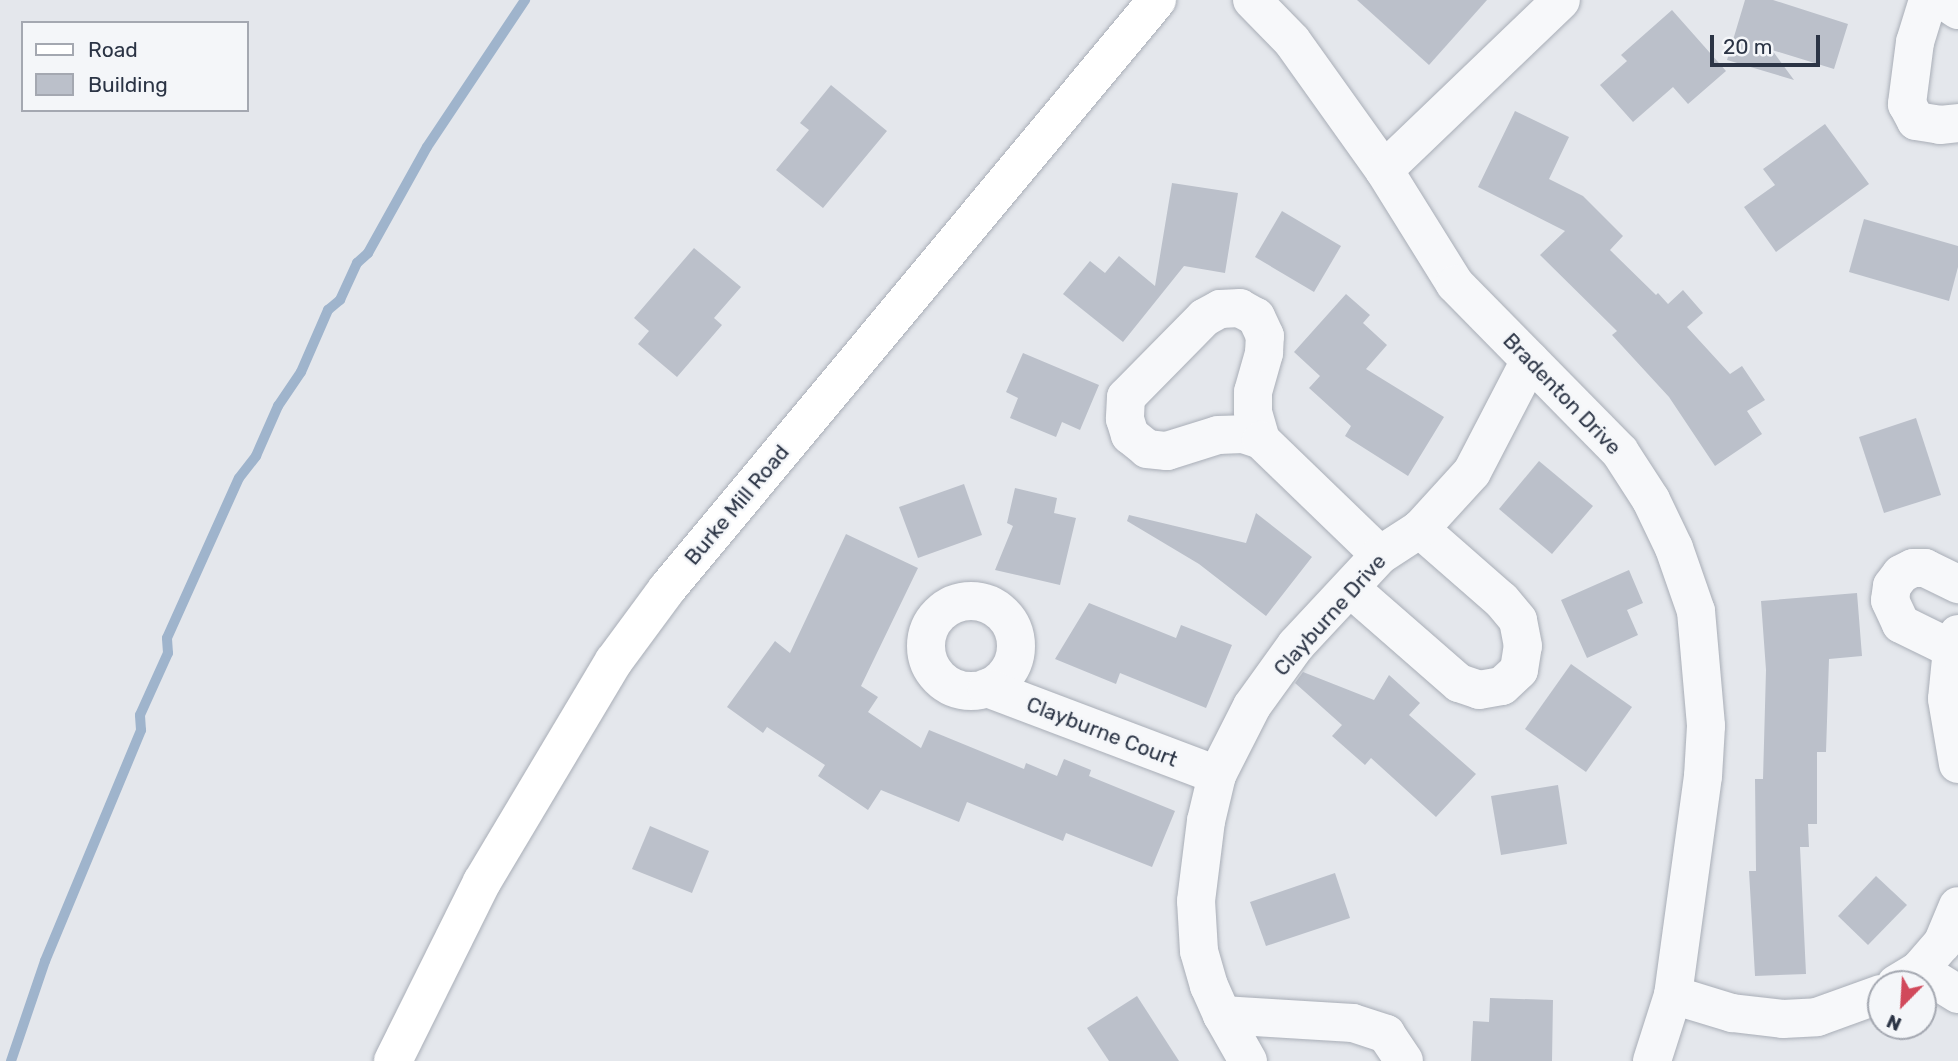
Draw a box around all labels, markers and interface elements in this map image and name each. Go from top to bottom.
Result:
legend [21,21,248,112]
scale bar [1713,21,1823,65]
text: 20 m [1723,34,1772,59]
text: Road [88,37,138,62]
text: Building [88,72,168,97]
street label: Bradenton Drive [1498,328,1626,460]
street label: Burke Mill Road [680,440,794,570]
street label: Clayburne Drive [1269,549,1391,681]
street label: Clayburne Court [1023,692,1181,772]
north arrow [1867,970,1937,1040]
text: N [1883,1010,1905,1036]

